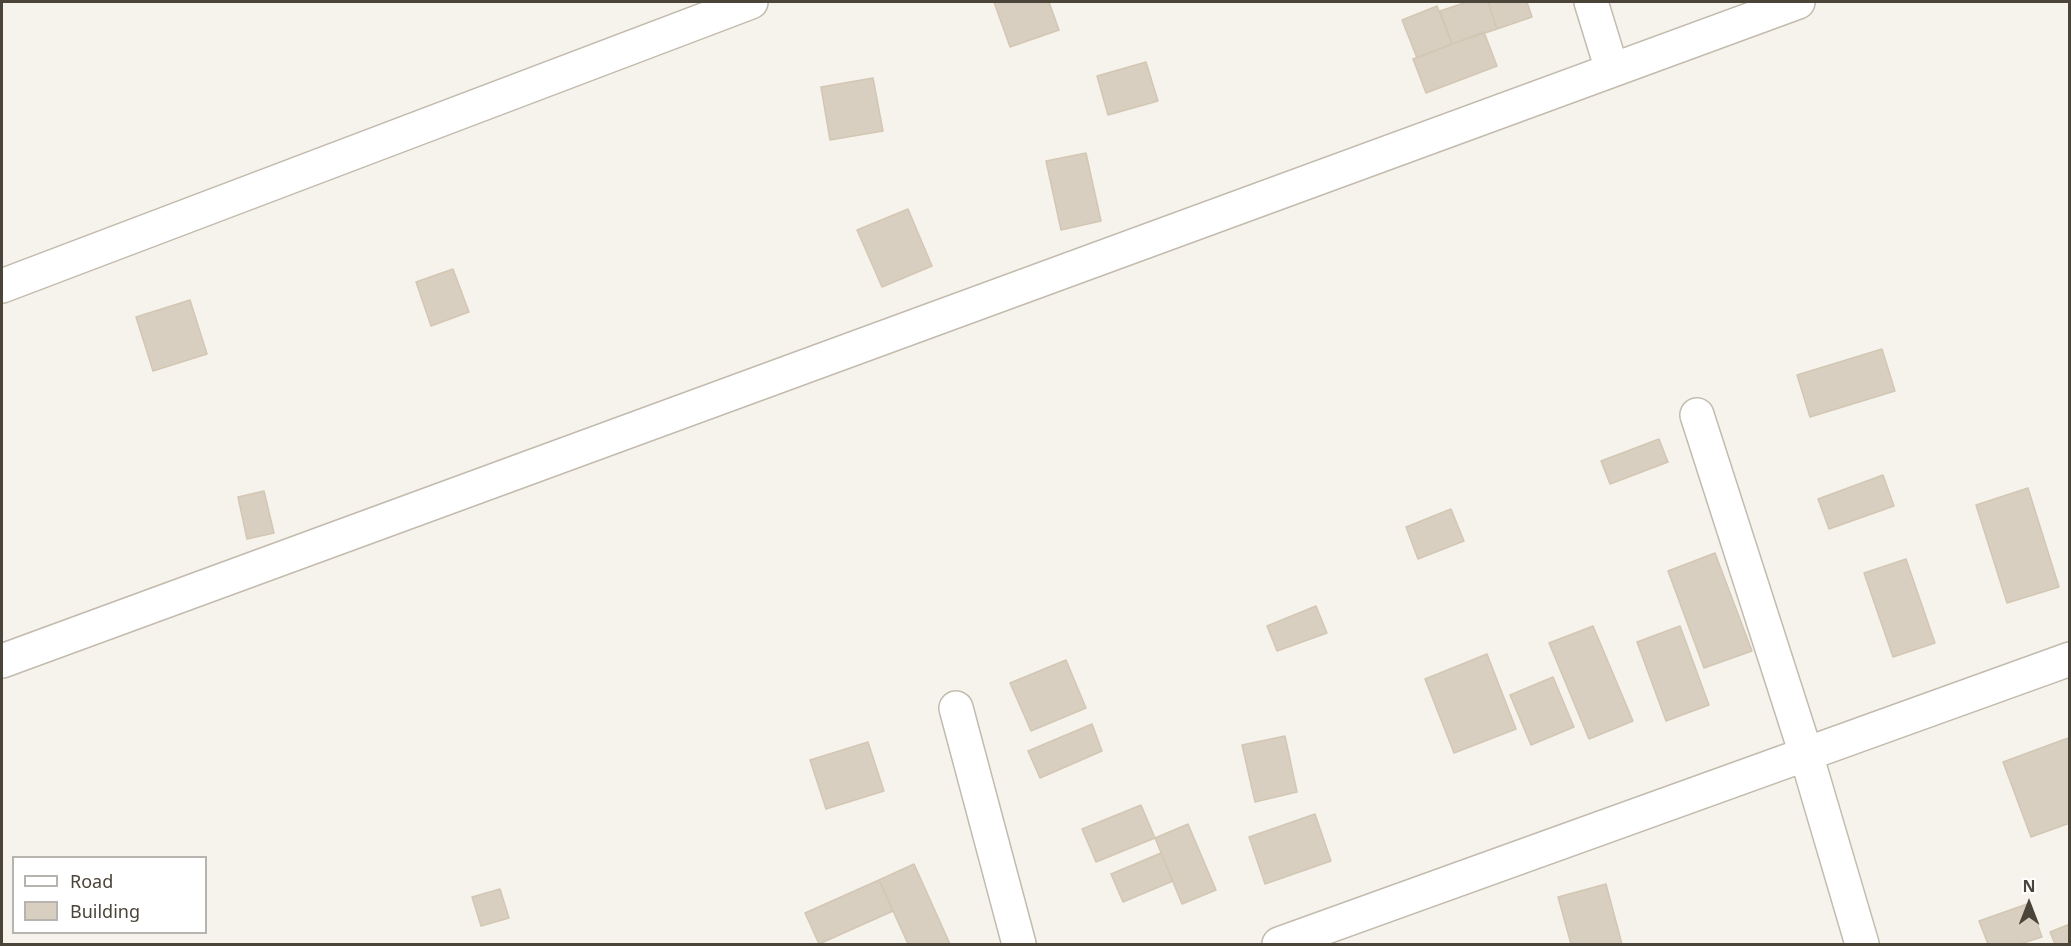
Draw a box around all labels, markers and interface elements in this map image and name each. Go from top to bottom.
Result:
legend [12,856,207,934]
text: Road [70,869,113,893]
north arrow [1999,874,2059,934]
text: N [2022,875,2036,897]
text: Building [70,899,140,923]

